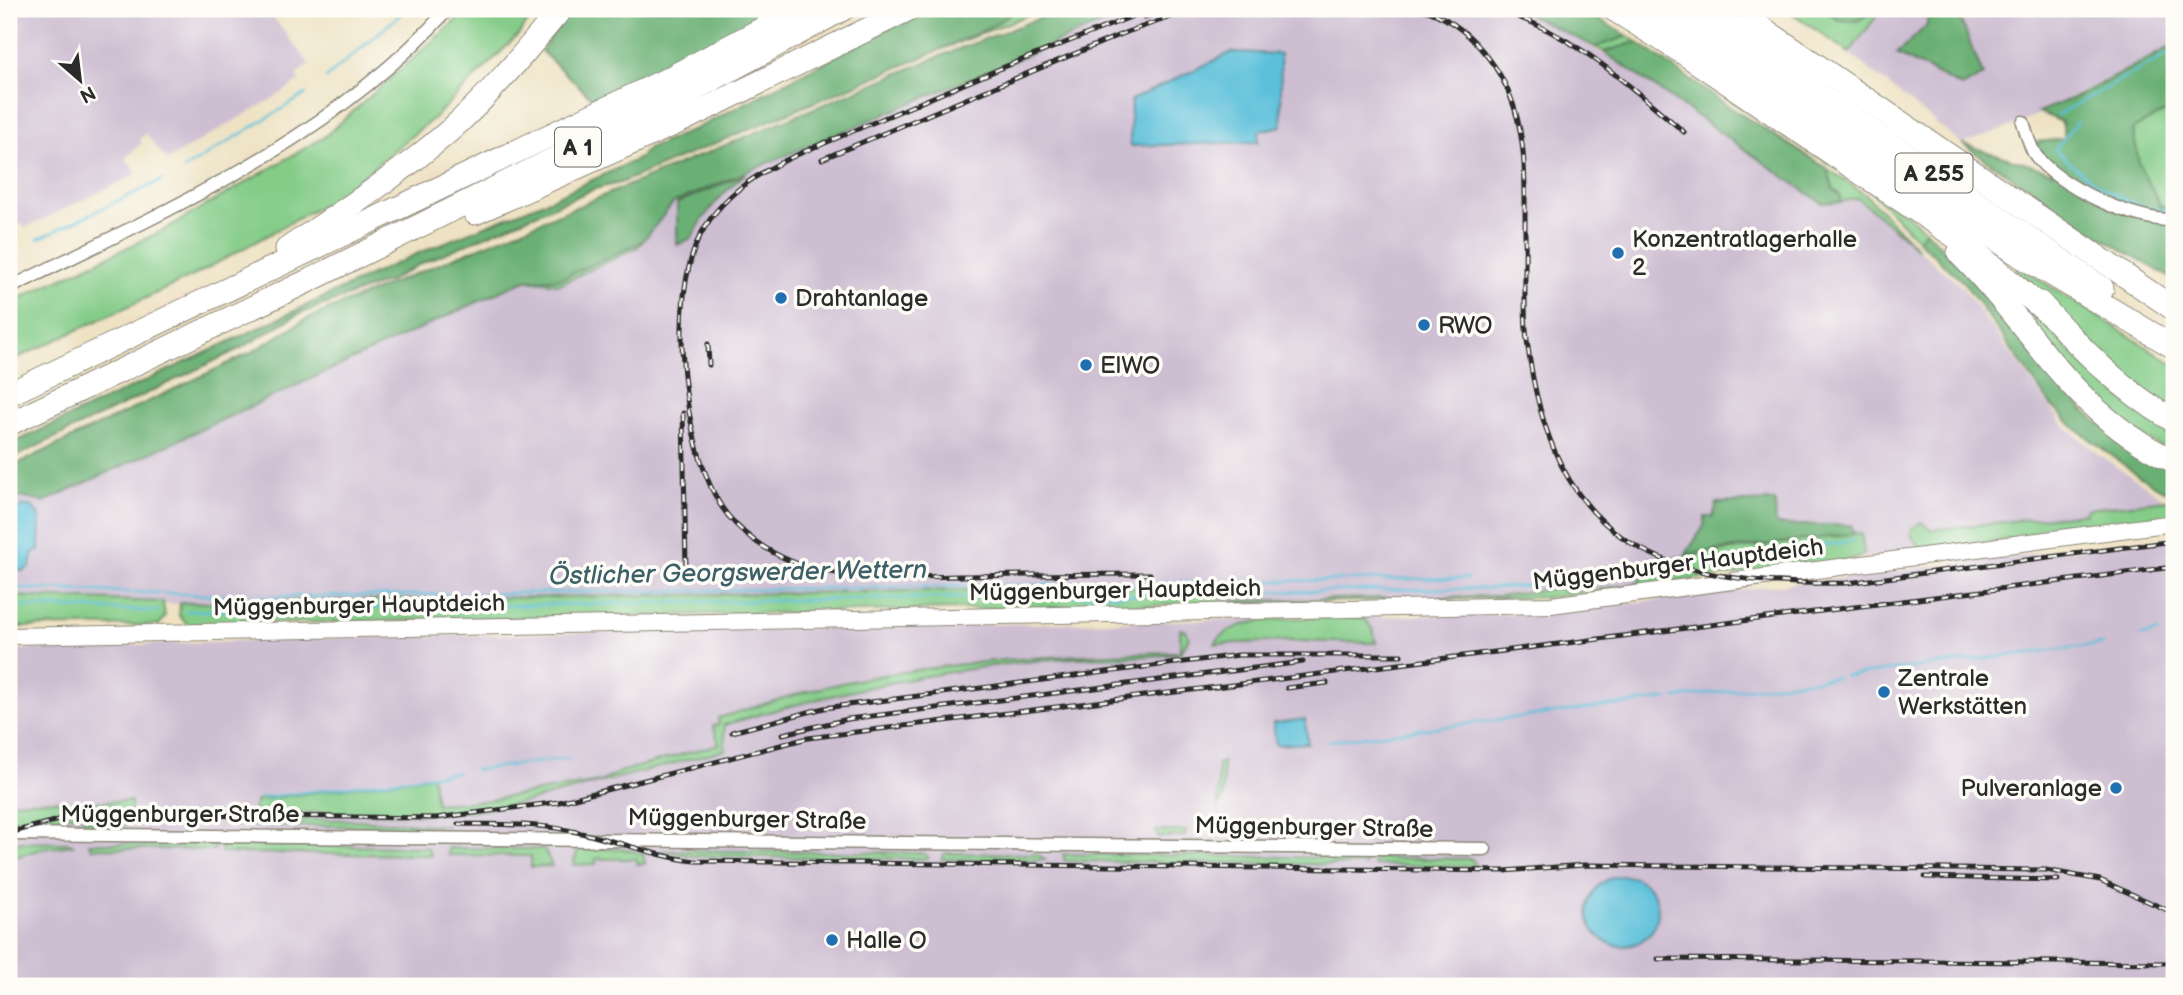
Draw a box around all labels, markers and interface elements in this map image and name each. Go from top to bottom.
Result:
north arrow [46,46,116,116]
text: N [76,80,99,107]
road number: A 1 [555,128,601,166]
road number: A 255 [1896,154,1972,192]
place label: Konzentratlagerhalle 2 [1632,225,1857,282]
marker: Konzentratlagerhalle 2 [1610,245,1626,261]
place label: Drahtanlage [795,284,928,313]
marker: Drahtanlage [773,290,789,306]
place label: RWO [1438,311,1493,340]
marker: RWO [1416,317,1432,333]
place label: ElWO [1100,351,1160,380]
marker: ElWO [1078,357,1094,373]
street label: Müggenburger Hauptdeich [1531,532,1825,597]
water label: Östlicher Georgswerder Wettern [549,554,927,592]
street label: Müggenburger Hauptdeich [969,573,1261,608]
street label: Müggenburger Hauptdeich [213,588,505,623]
place label: Zentrale Werkstätten [1897,664,2027,721]
marker: Zentrale Werkstätten [1876,684,1892,700]
place label: Pulveranlage [1960,774,2102,803]
marker: Pulveranlage [2108,780,2124,796]
street label: Müggenburger Straße [61,800,299,829]
street label: Müggenburger Straße [627,803,867,836]
street label: Müggenburger Straße [1194,811,1434,844]
place label: Halle O [846,926,927,955]
marker: Halle O [824,932,840,948]

